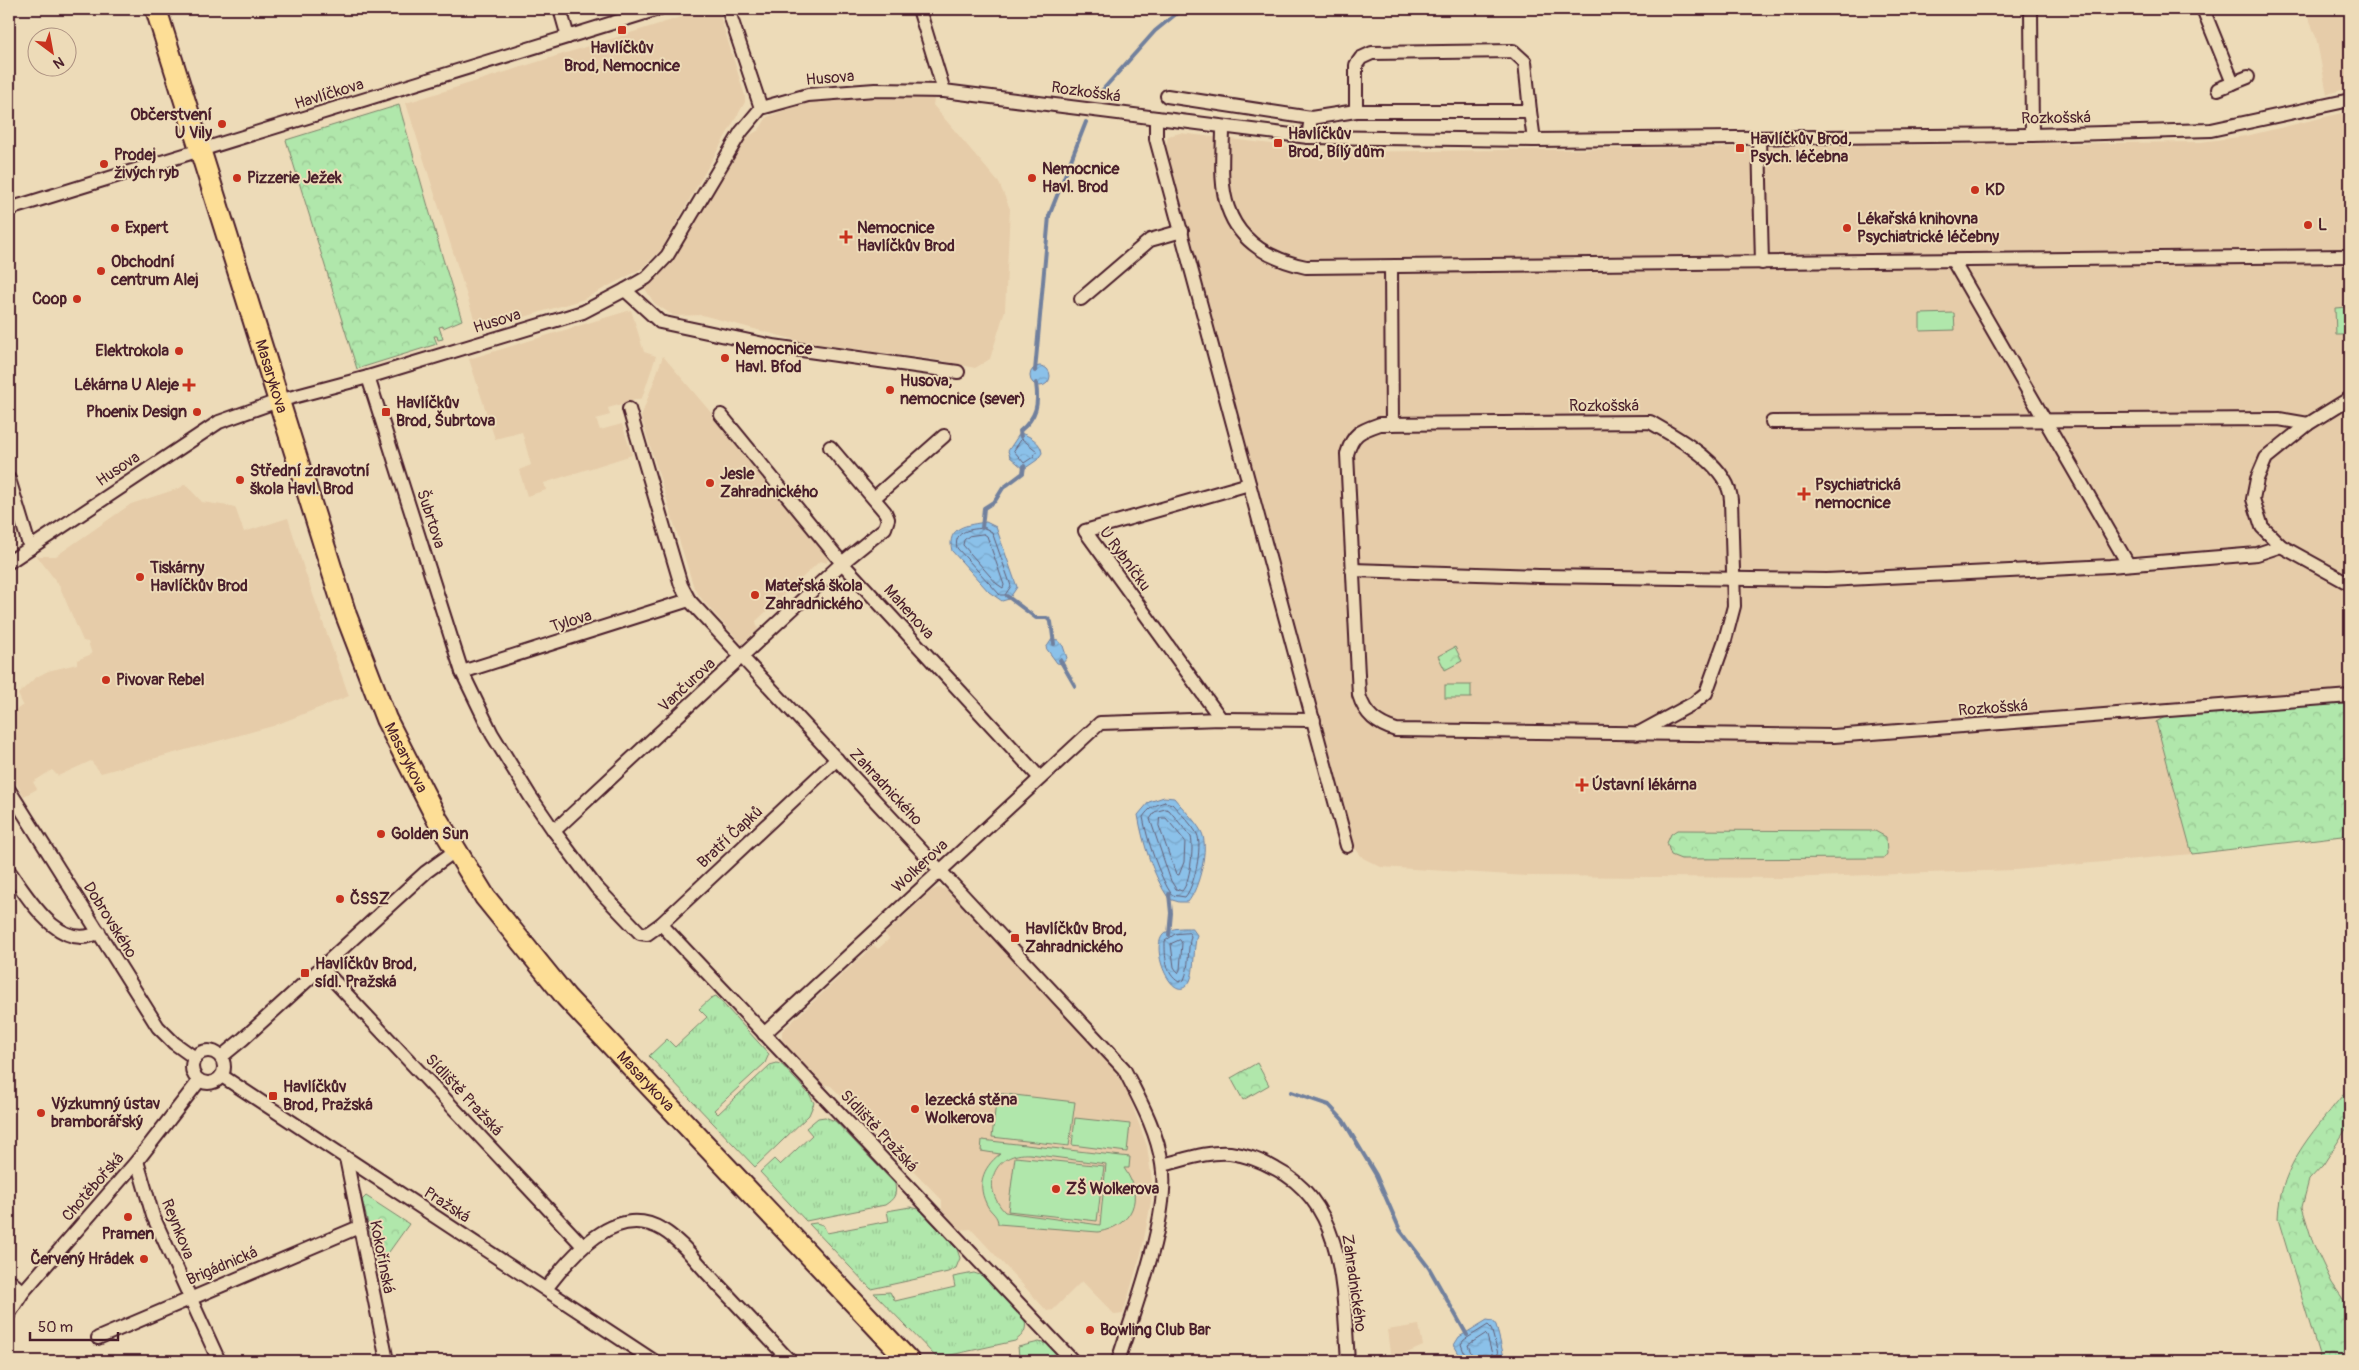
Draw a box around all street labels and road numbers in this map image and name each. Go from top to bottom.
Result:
street label: Husova [805,66,855,90]
street label: Havlíčkova [292,74,366,114]
street label: Rozkošská [1050,77,1122,107]
street label: Rozkošská [2021,107,2091,129]
street label: Husova [471,304,523,338]
street label: Masarykova [250,337,292,416]
street label: Rozkošská [1569,396,1639,416]
street label: Husova [92,447,144,491]
street label: Šubrtova [412,487,451,551]
street label: U Rybníčku [1095,523,1155,595]
street label: Mahenova [879,581,939,643]
street label: Tylova [548,605,594,637]
street label: Vančurova [654,654,720,716]
street label: Rozkošská [1957,696,2029,720]
street label: Masarykova [380,719,432,796]
street label: Zahradnického [845,744,927,830]
street label: Bratří Čapků [693,802,767,872]
street label: Wolkerova [888,835,952,897]
street label: Dobrovského [79,878,142,962]
street label: Masarykova [612,1047,679,1116]
street label: Sídliště Pražská [421,1050,507,1140]
street label: Sídliště Pražská [836,1086,922,1176]
street label: Chotěbořská [58,1148,128,1226]
street label: Pražská [420,1183,474,1227]
street label: Reynkova [157,1196,199,1262]
street label: Kokořínská [365,1219,399,1295]
street label: Zahradnického [1337,1233,1371,1333]
street label: Brigádnická [184,1242,260,1290]

